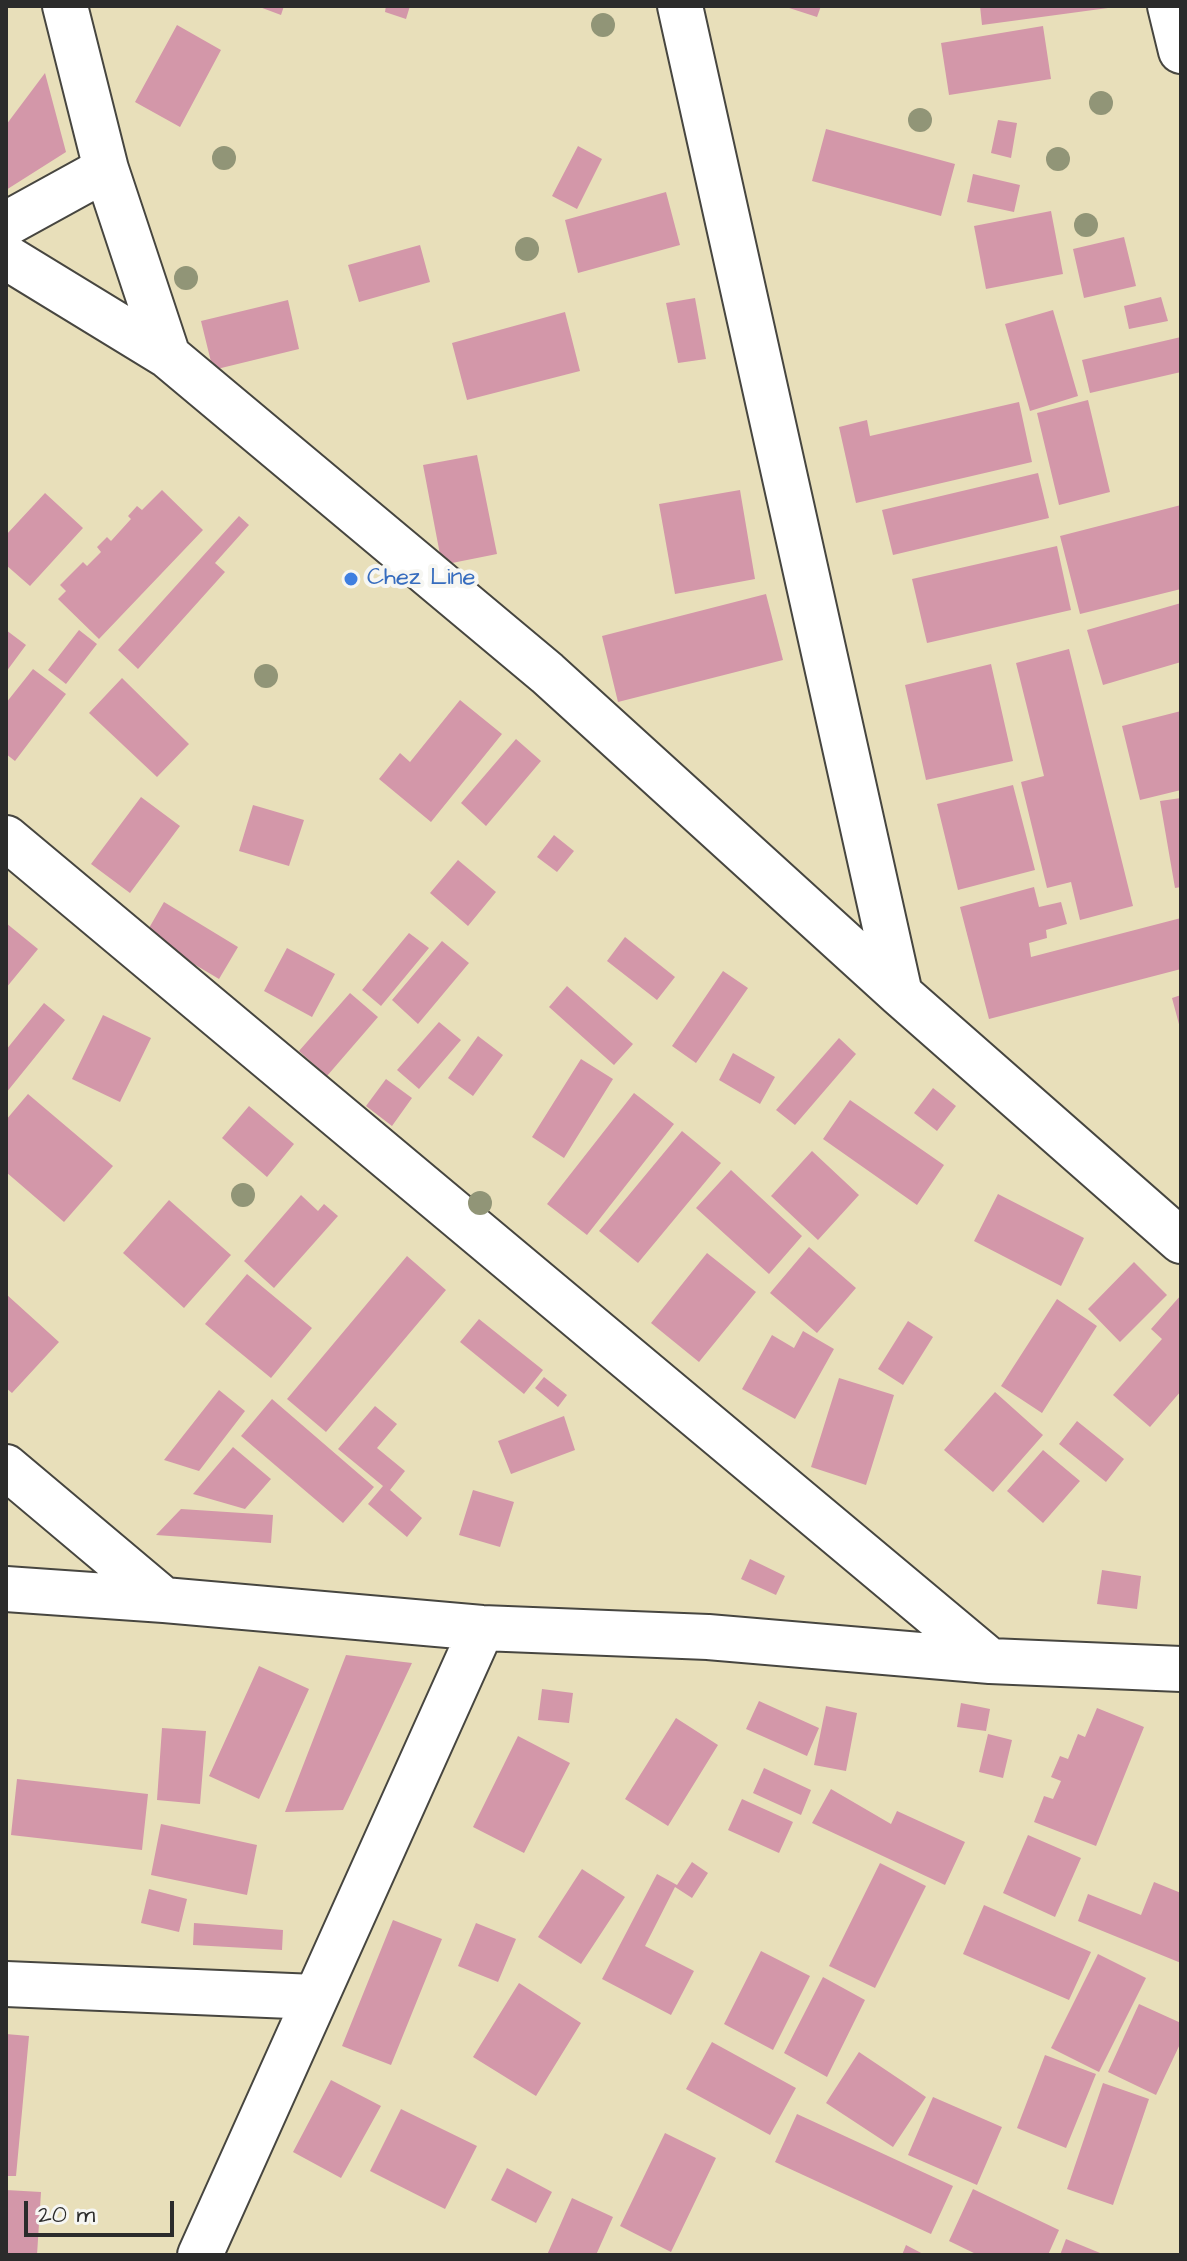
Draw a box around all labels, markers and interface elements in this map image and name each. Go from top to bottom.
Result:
place label: Chez Line [367,565,476,593]
marker: Chez Line [342,570,360,588]
scale bar [28,2185,178,2235]
text: 20 m [38,2198,95,2232]

